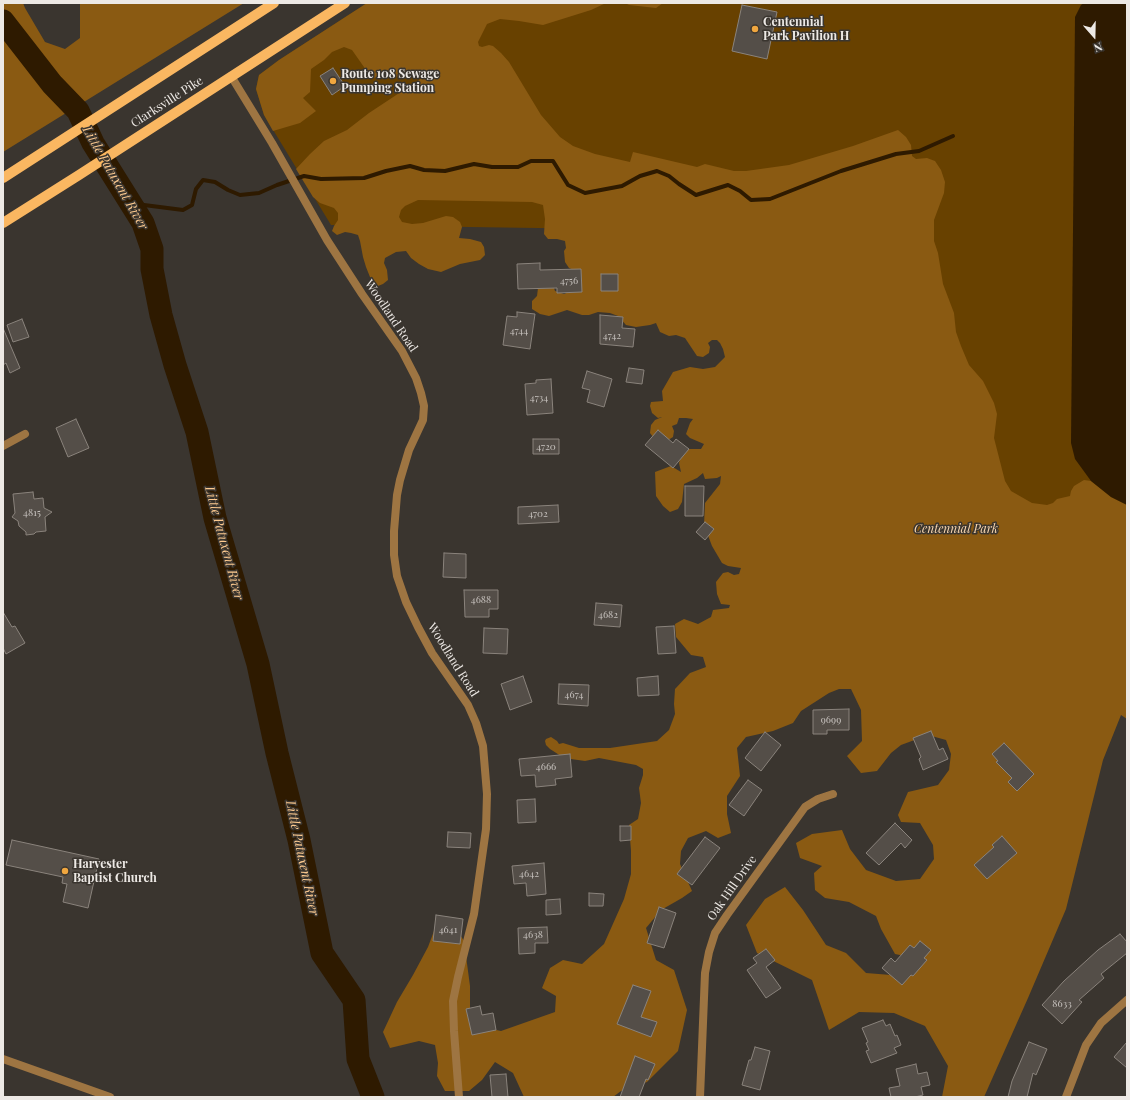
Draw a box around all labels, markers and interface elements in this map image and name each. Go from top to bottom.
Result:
place label: Centennial Park Pavilion H [763,15,849,43]
north arrow [1074,16,1114,56]
marker: Centennial Park Pavilion H [750,24,760,34]
text: N [1092,39,1105,56]
place label: Route 108 Sewage Pumping Station [341,67,439,95]
street label: Clarksville Pike [128,73,206,131]
marker: Route 108 Sewage Pumping Station [328,76,338,86]
water label: Little Patuxent River [79,123,151,233]
house number: 4756 [560,275,578,287]
street label: Woodland Road [362,277,420,355]
house number: 4744 [510,325,528,337]
house number: 4742 [603,330,621,342]
house number: 4734 [530,392,548,404]
house number: 4720 [536,441,556,453]
water label: Little Patuxent River [201,484,247,602]
house number: 4815 [23,507,41,519]
house number: 4702 [528,508,548,520]
park label: Centennial Park [914,522,998,536]
house number: 4688 [471,594,491,606]
house number: 4682 [598,609,618,621]
street label: Woodland Road [425,621,481,699]
house number: 4674 [565,689,583,701]
house number: 9699 [821,714,841,726]
house number: 4666 [536,761,556,773]
water label: Little Patuxent River [282,799,322,917]
street label: Oak Hill Drive [704,853,760,923]
place label: Harvester Baptist Church [73,857,157,885]
marker: Harvester Baptist Church [60,866,70,876]
house number: 4642 [519,868,539,880]
house number: 4641 [439,924,457,936]
house number: 4638 [523,929,543,941]
house number: 8633 [1052,998,1072,1010]

